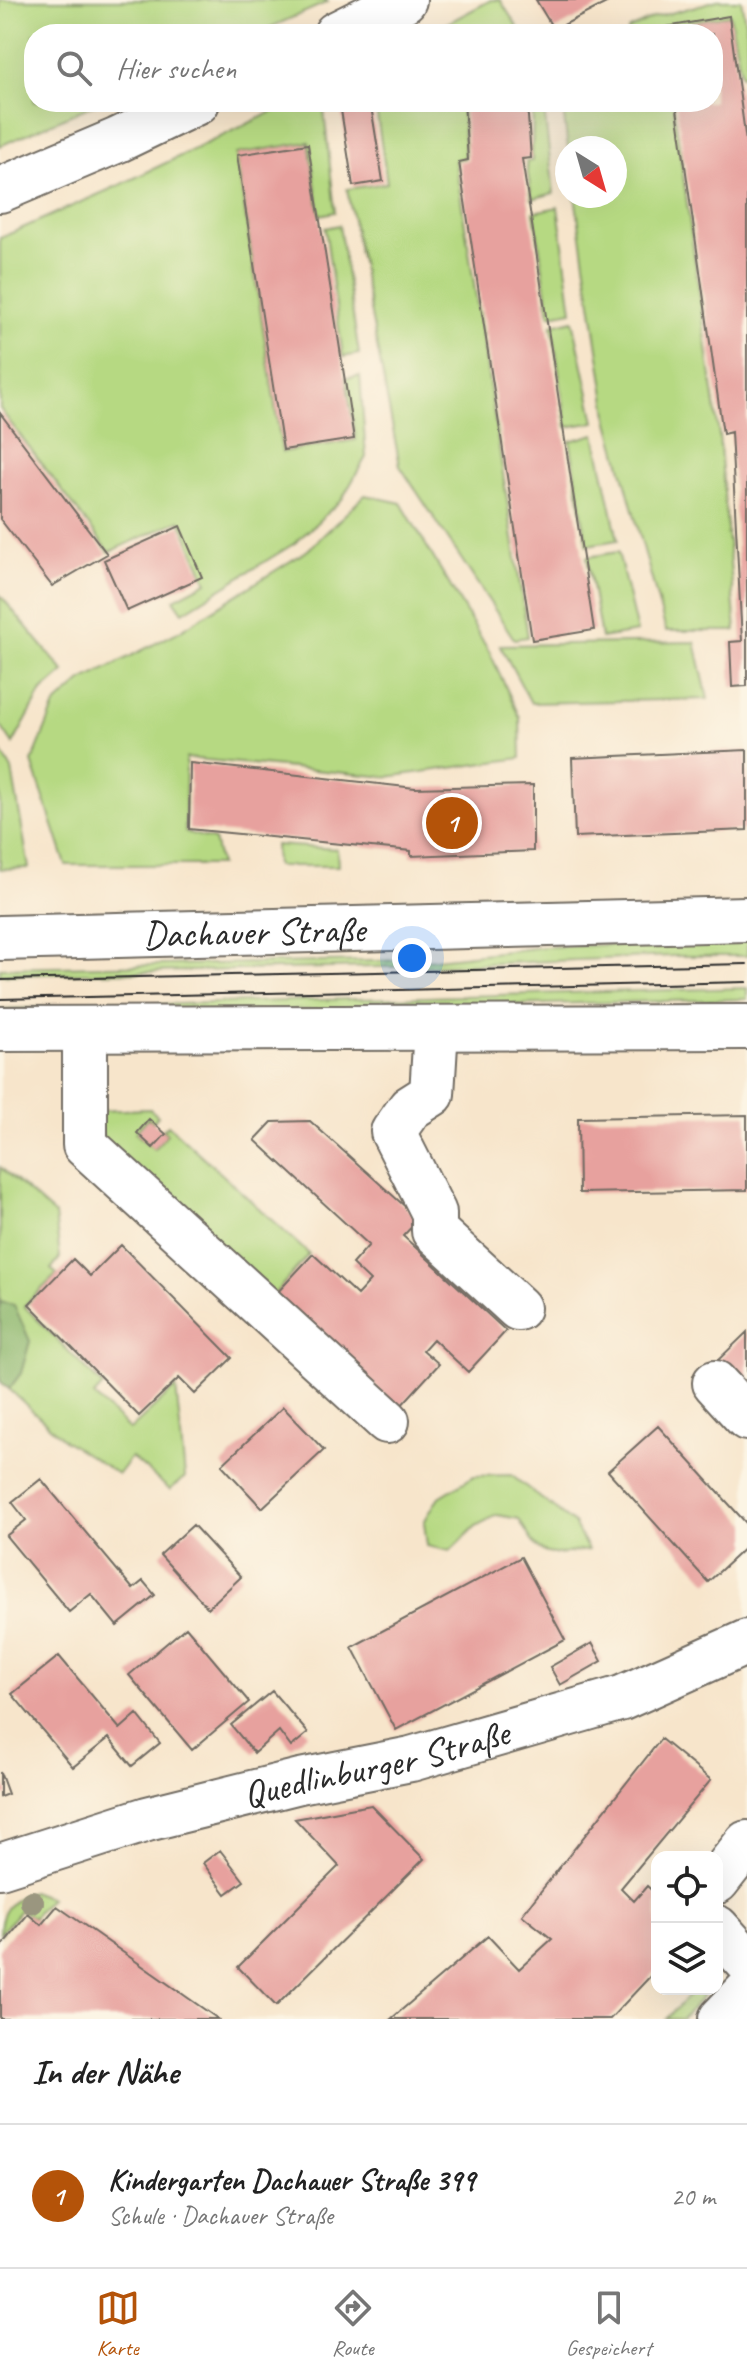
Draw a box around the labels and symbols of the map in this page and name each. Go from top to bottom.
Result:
north arrow [555,136,627,208]
pin: 1 [426,793,478,853]
street label: Dachauer Straße [142,905,368,958]
your location [392,938,432,978]
street label: Quedlinburger Straße [238,1708,517,1818]

